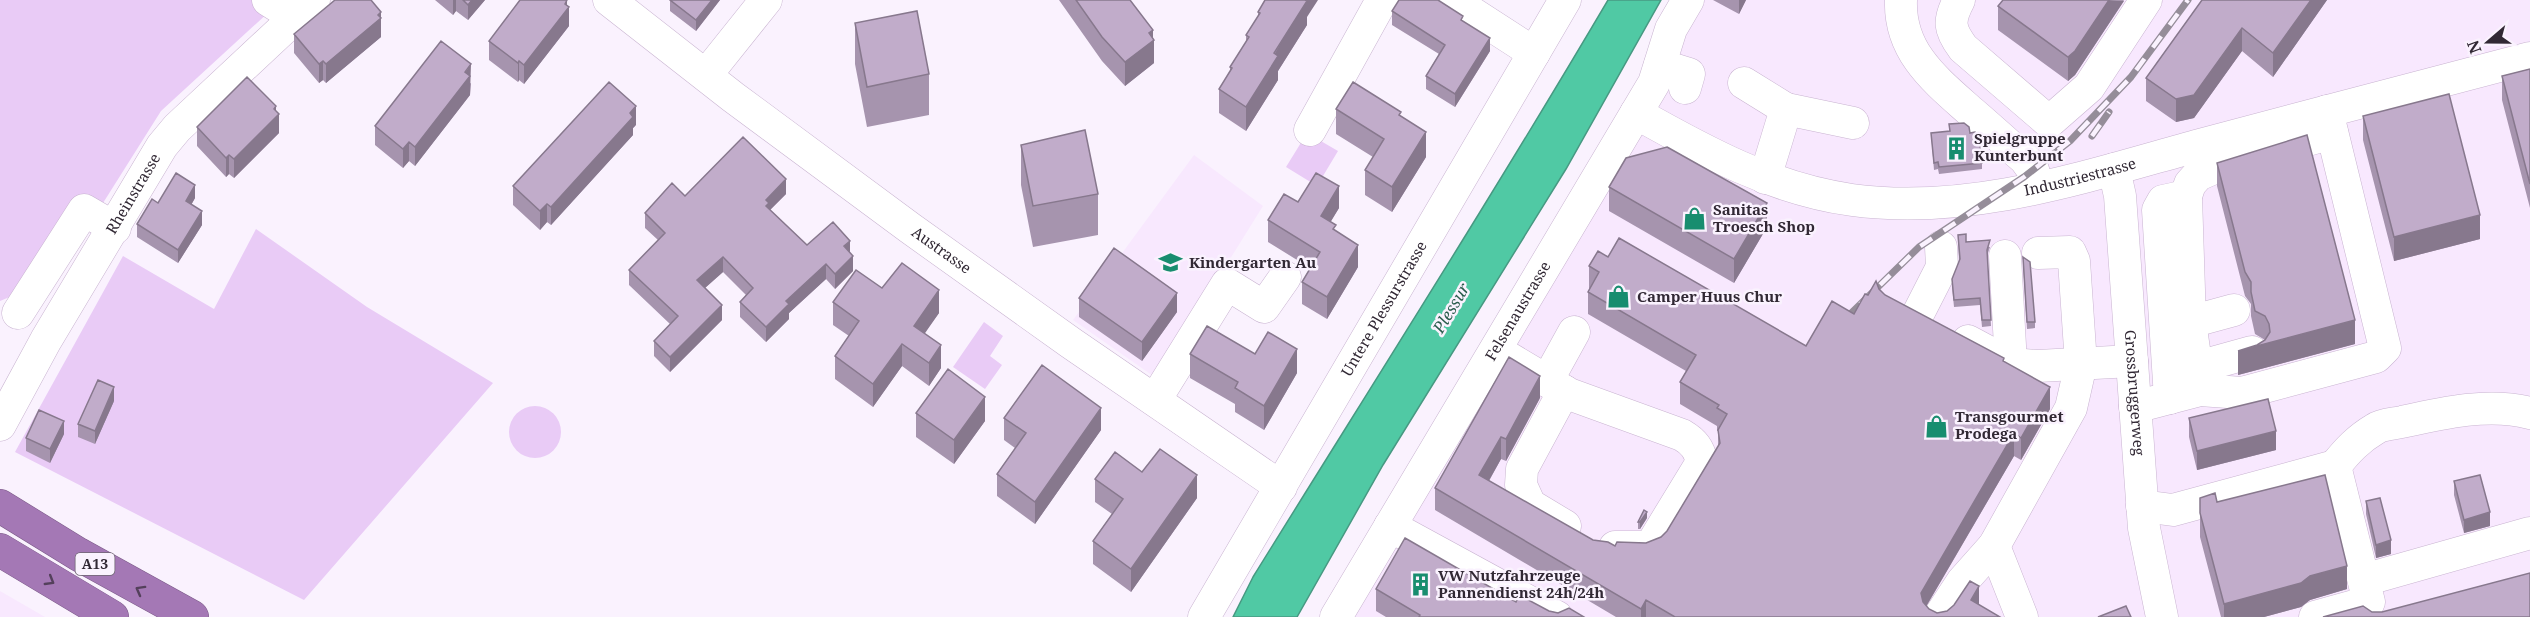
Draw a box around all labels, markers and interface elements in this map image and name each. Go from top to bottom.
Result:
north arrow [2458,12,2518,72]
text: N [2461,37,2486,57]
place label: Spielgruppe Kunterbunt [1974,128,2066,165]
building icon: Spielgruppe Kunterbunt [1943,135,1969,161]
street label: Rheinstrasse [101,149,164,237]
street label: Industriestrasse [2022,152,2138,200]
place label: Sanitas Troesch Shop [1713,199,1815,236]
shop icon: Sanitas Troesch Shop [1682,206,1708,232]
street label: Austrasse [908,221,976,278]
street label: Untere Plessurstrasse [1336,237,1431,380]
school or university icon: Kindergarten Au [1158,250,1184,276]
place label: Kindergarten Au [1189,252,1316,272]
street label: Felsenaustrasse [1480,257,1555,364]
water label: Plessur [1427,278,1475,338]
shop icon: Camper Huus Chur [1606,284,1632,310]
place label: Camper Huus Chur [1637,286,1782,306]
street label: Grossbruggerweg [2121,329,2150,456]
place label: Transgourmet Prodega [1955,406,2063,443]
shop icon: Transgourmet Prodega [1924,413,1950,439]
road number: A13 [76,553,115,575]
place label: VW Nutzfahrzeuge Pannendienst 24h/24h [1438,565,1604,602]
building icon: VW Nutzfahrzeuge Pannendienst 24h/24h [1407,572,1433,598]
one-way arrow [44,573,54,585]
one-way arrow [136,586,146,597]

